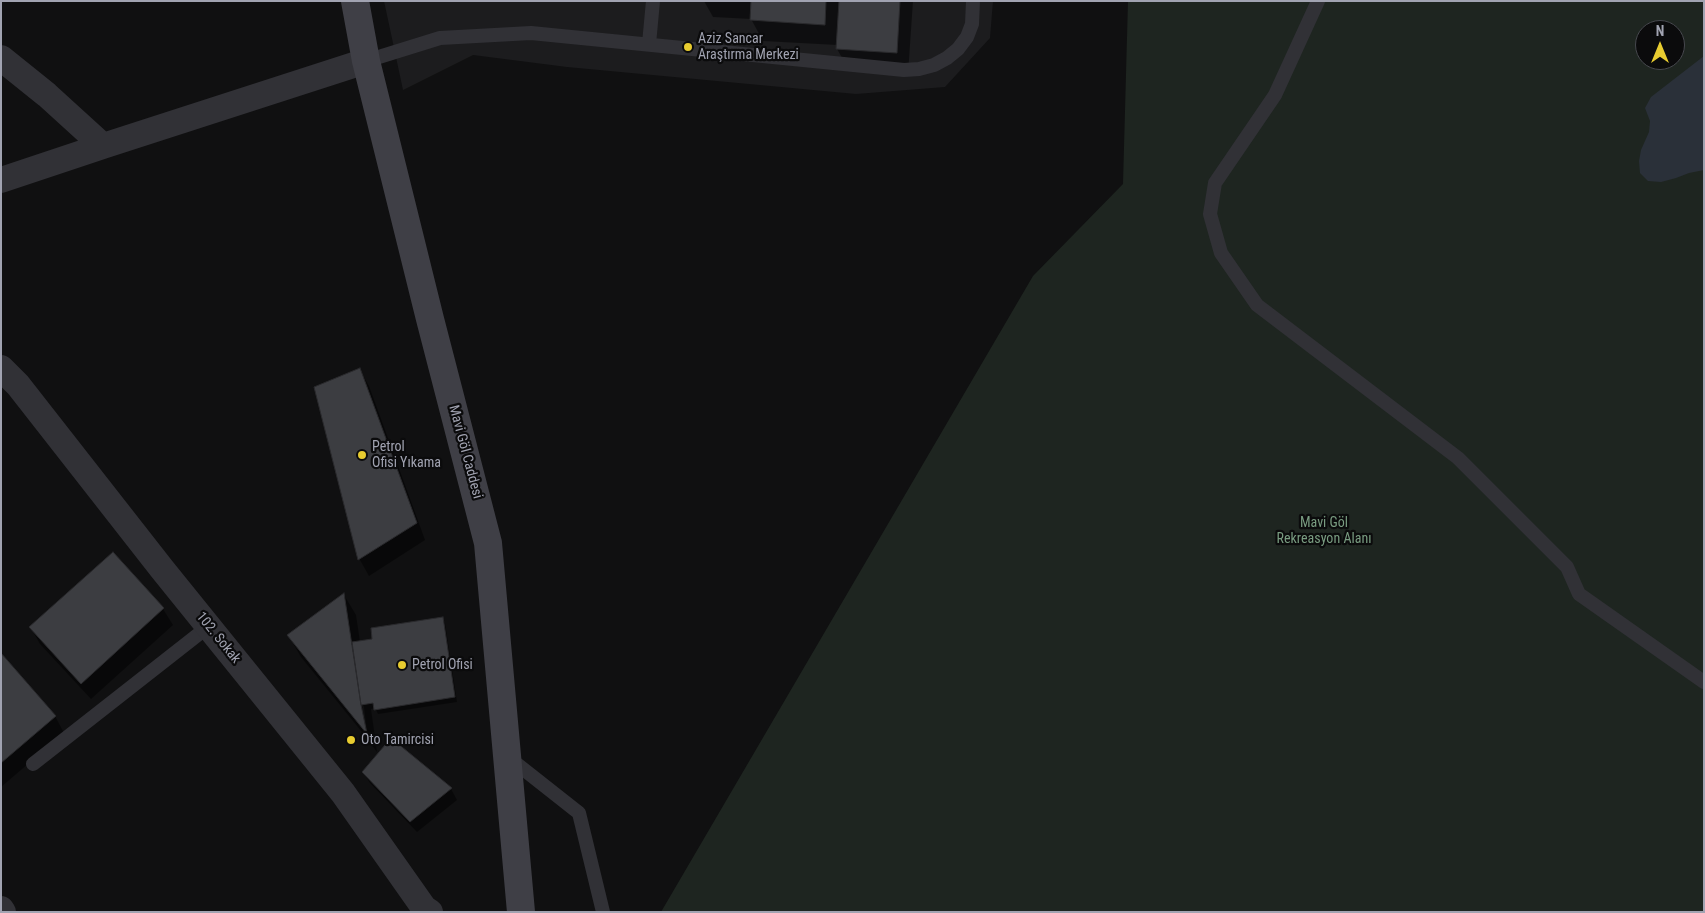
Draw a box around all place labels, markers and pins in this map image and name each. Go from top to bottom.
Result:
place label: Aziz Sancar Araştırma Merkezi [698,31,799,64]
marker: Aziz Sancar Araştırma Merkezi [682,41,694,53]
place label: Petrol Ofisi Yıkama [372,439,441,472]
marker: Petrol Ofisi Yıkama [356,449,368,461]
place label: Petrol Ofisi [412,657,473,673]
marker: Petrol Ofisi [396,659,408,671]
place label: Oto Tamircisi [361,732,434,748]
marker: Oto Tamircisi [345,734,357,746]

